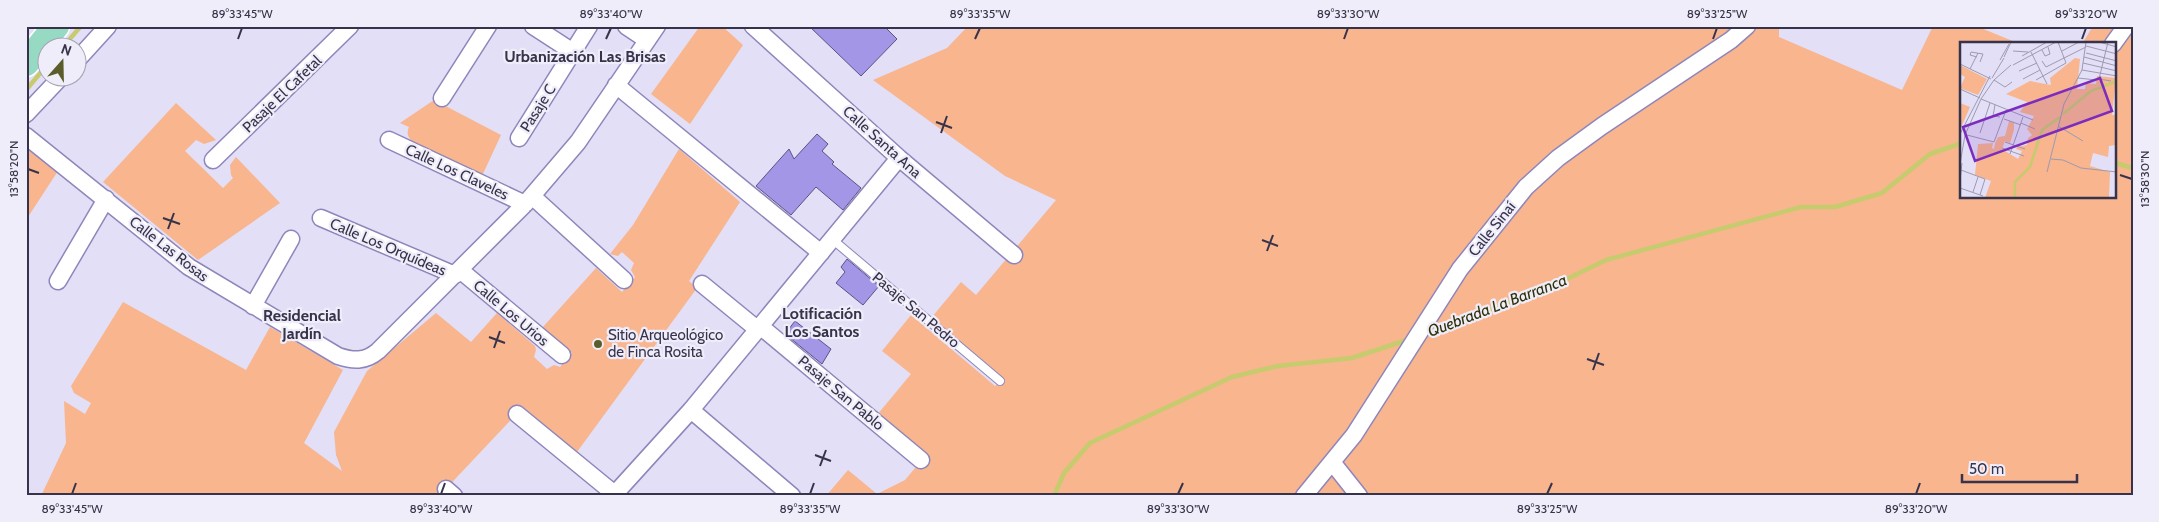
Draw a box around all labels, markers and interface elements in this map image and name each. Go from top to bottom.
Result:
text: 89°33'45"W [211,6,273,21]
text: 89°33'40"W [580,6,643,21]
text: 89°33'35"W [950,6,1011,21]
text: 89°33'30"W [1317,6,1380,21]
text: 89°33'25"W [1687,6,1748,21]
text: 89°33'20"W [2055,6,2118,21]
north arrow [38,38,88,88]
text: N [59,40,74,60]
inset map [1960,42,2116,199]
district label: Urbanización Las Brisas [504,47,666,66]
street label: Pasaje El Cafetal [239,51,326,136]
street label: Pasaje C [516,81,560,135]
street label: Calle Santa Ana [839,102,925,182]
street label: Calle Los Claveles [403,140,511,204]
text: 13°58'20"N [6,141,21,197]
text: 13°58'30"N [2137,151,2152,207]
street label: Calle Sinaí [1465,198,1519,260]
street label: Calle Las Rosas [126,213,212,285]
street label: Calle Los Orquídeas [327,214,449,280]
street label: Pasaje San Pedro [869,268,963,352]
water label: Quebrada La Barranca [1425,270,1569,341]
street label: Calle Los Urios [470,276,552,350]
district label: Lotificación Los Santos [782,304,862,341]
district label: Residencial Jardín [263,306,341,343]
place label: Sitio Arqueológico de Finca Rosita [608,326,723,361]
marker: Sitio Arqueológico de Finca Rosita [592,338,604,350]
street label: Pasaje San Pablo [794,352,888,434]
scale bar [1962,452,2076,484]
text: 50 m [1969,460,2004,478]
text: 89°33'45"W [41,501,103,516]
text: 89°33'40"W [410,501,473,516]
text: 89°33'35"W [780,501,841,516]
text: 89°33'30"W [1147,501,1210,516]
text: 89°33'25"W [1517,501,1578,516]
text: 89°33'20"W [1885,501,1948,516]

